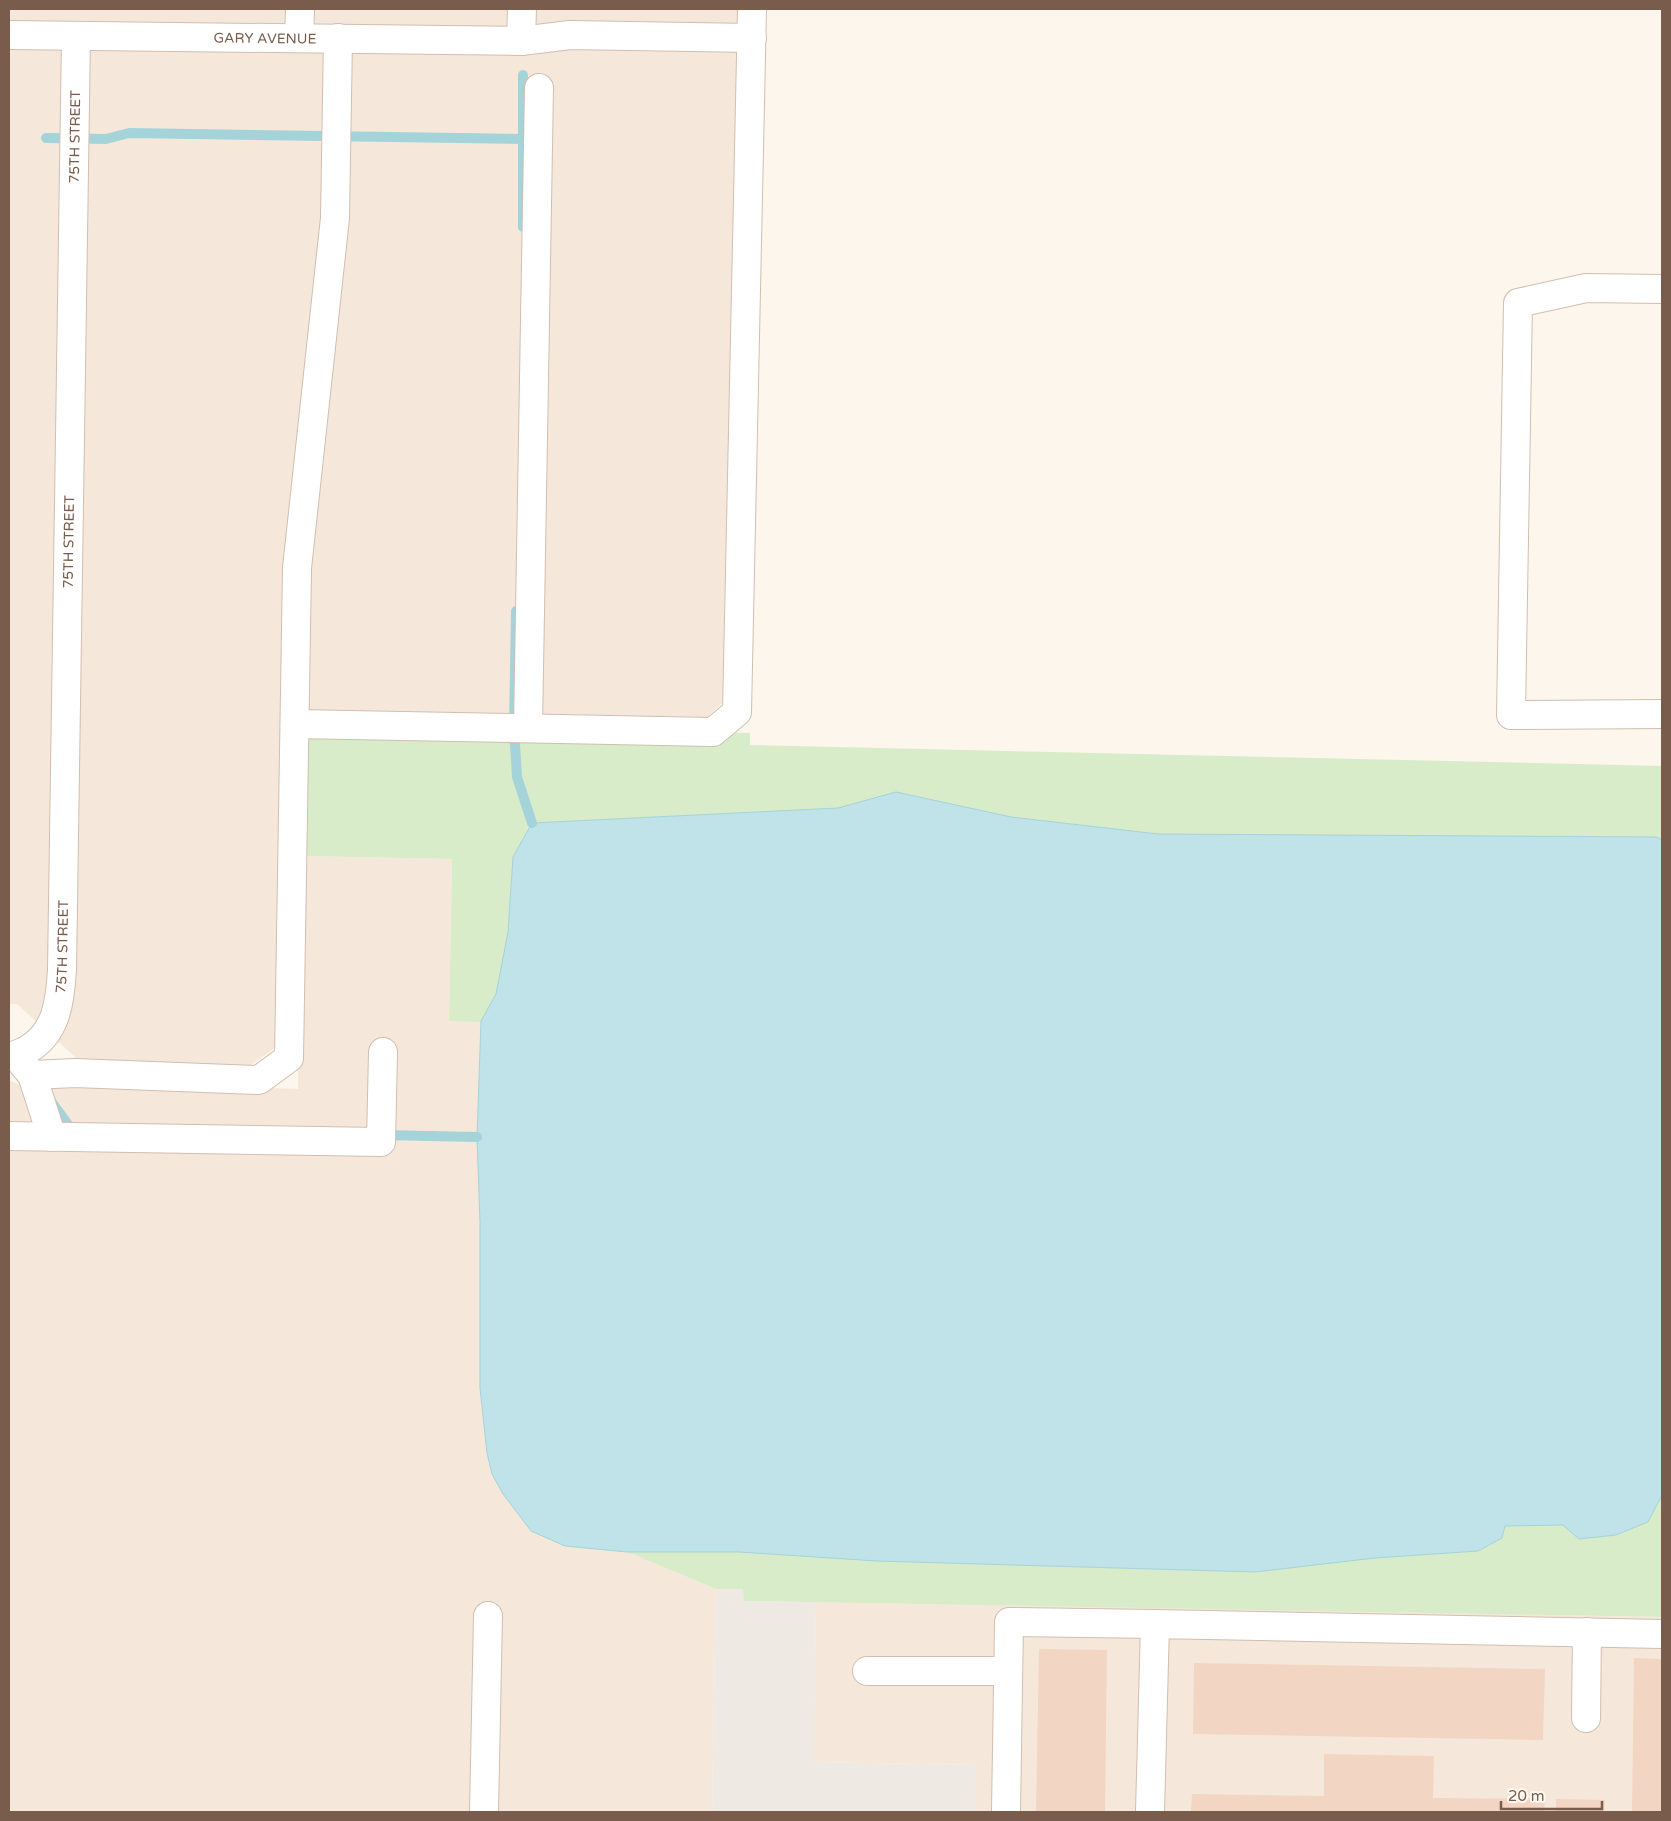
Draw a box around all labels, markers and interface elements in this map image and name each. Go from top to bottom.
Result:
street label: GARY AVENUE [213,29,317,48]
street label: 75TH STREET [66,90,84,184]
street label: 75TH STREET [60,494,78,589]
street label: 75TH STREET [52,899,72,994]
scale bar [1501,1778,1602,1810]
text: 20 m [1508,1787,1545,1805]

